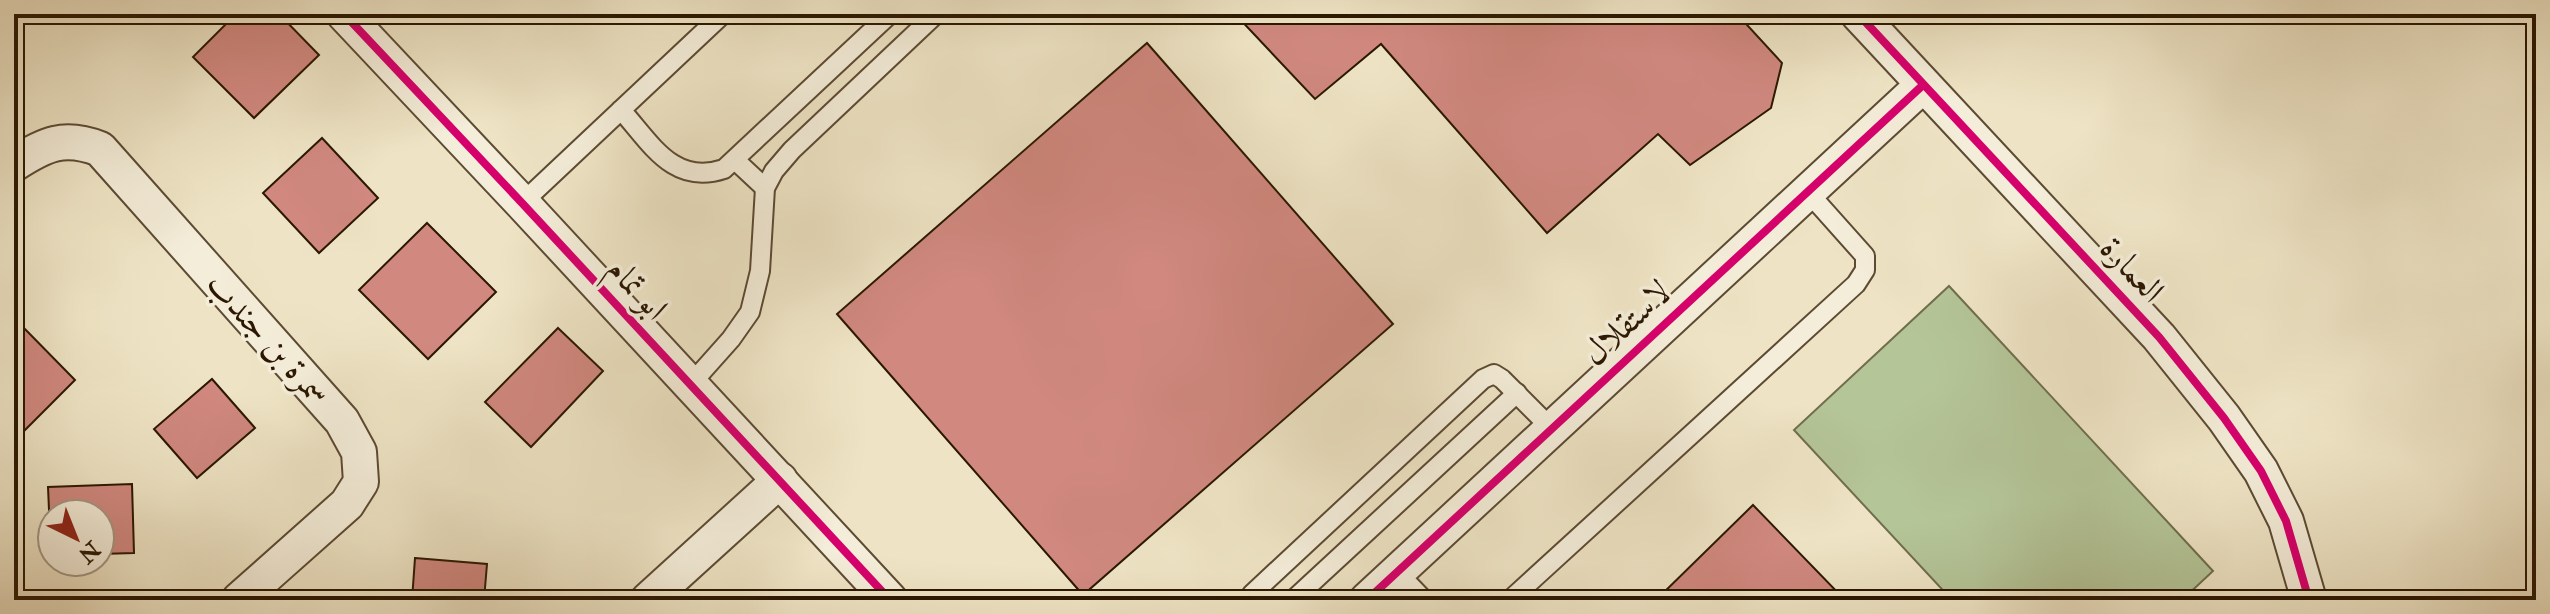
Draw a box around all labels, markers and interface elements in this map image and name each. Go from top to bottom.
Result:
street label: العمارة [2091,228,2173,312]
street label: ابو تمام [592,248,677,334]
street label: سمرة بن جندب [197,263,339,415]
street label: لاستقلال [1573,271,1681,375]
north arrow [36,498,116,578]
text: N [72,534,106,569]

